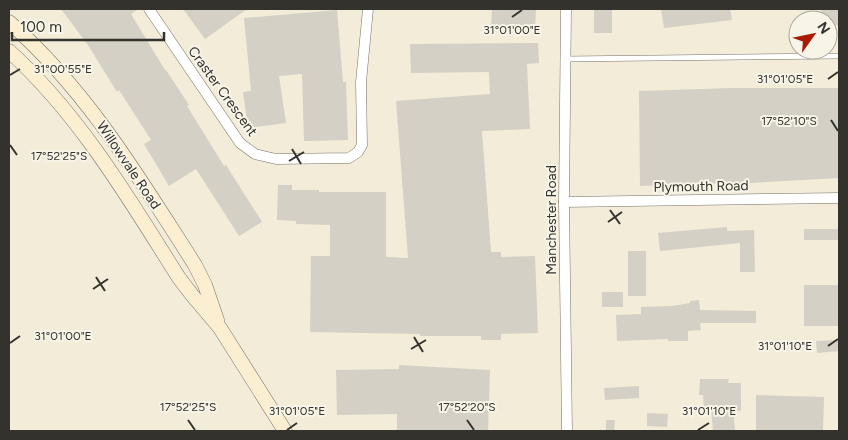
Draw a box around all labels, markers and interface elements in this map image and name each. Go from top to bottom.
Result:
scale bar [12,10,165,42]
north arrow [788,10,838,60]
text: 100 m [20,18,62,36]
text: N [813,19,834,37]
text: 31°01'00"E [483,23,541,37]
street label: Craster Crescent [184,43,261,140]
text: 31°00'55"E [34,62,92,76]
text: 31°01'05"E [757,72,813,86]
text: 17°52'10"S [761,114,817,128]
street label: Willowvale Road [93,118,164,212]
text: 17°52'25"S [31,149,87,163]
street label: Manchester Road [543,165,560,275]
street label: Plymouth Road [653,177,749,196]
text: 31°01'00"E [34,329,92,343]
text: 31°01'10"E [758,339,812,353]
text: 17°52'25"S [160,400,216,414]
text: 17°52'20"S [438,400,496,414]
text: 31°01'05"E [269,404,325,418]
text: 31°01'10"E [682,404,736,418]

